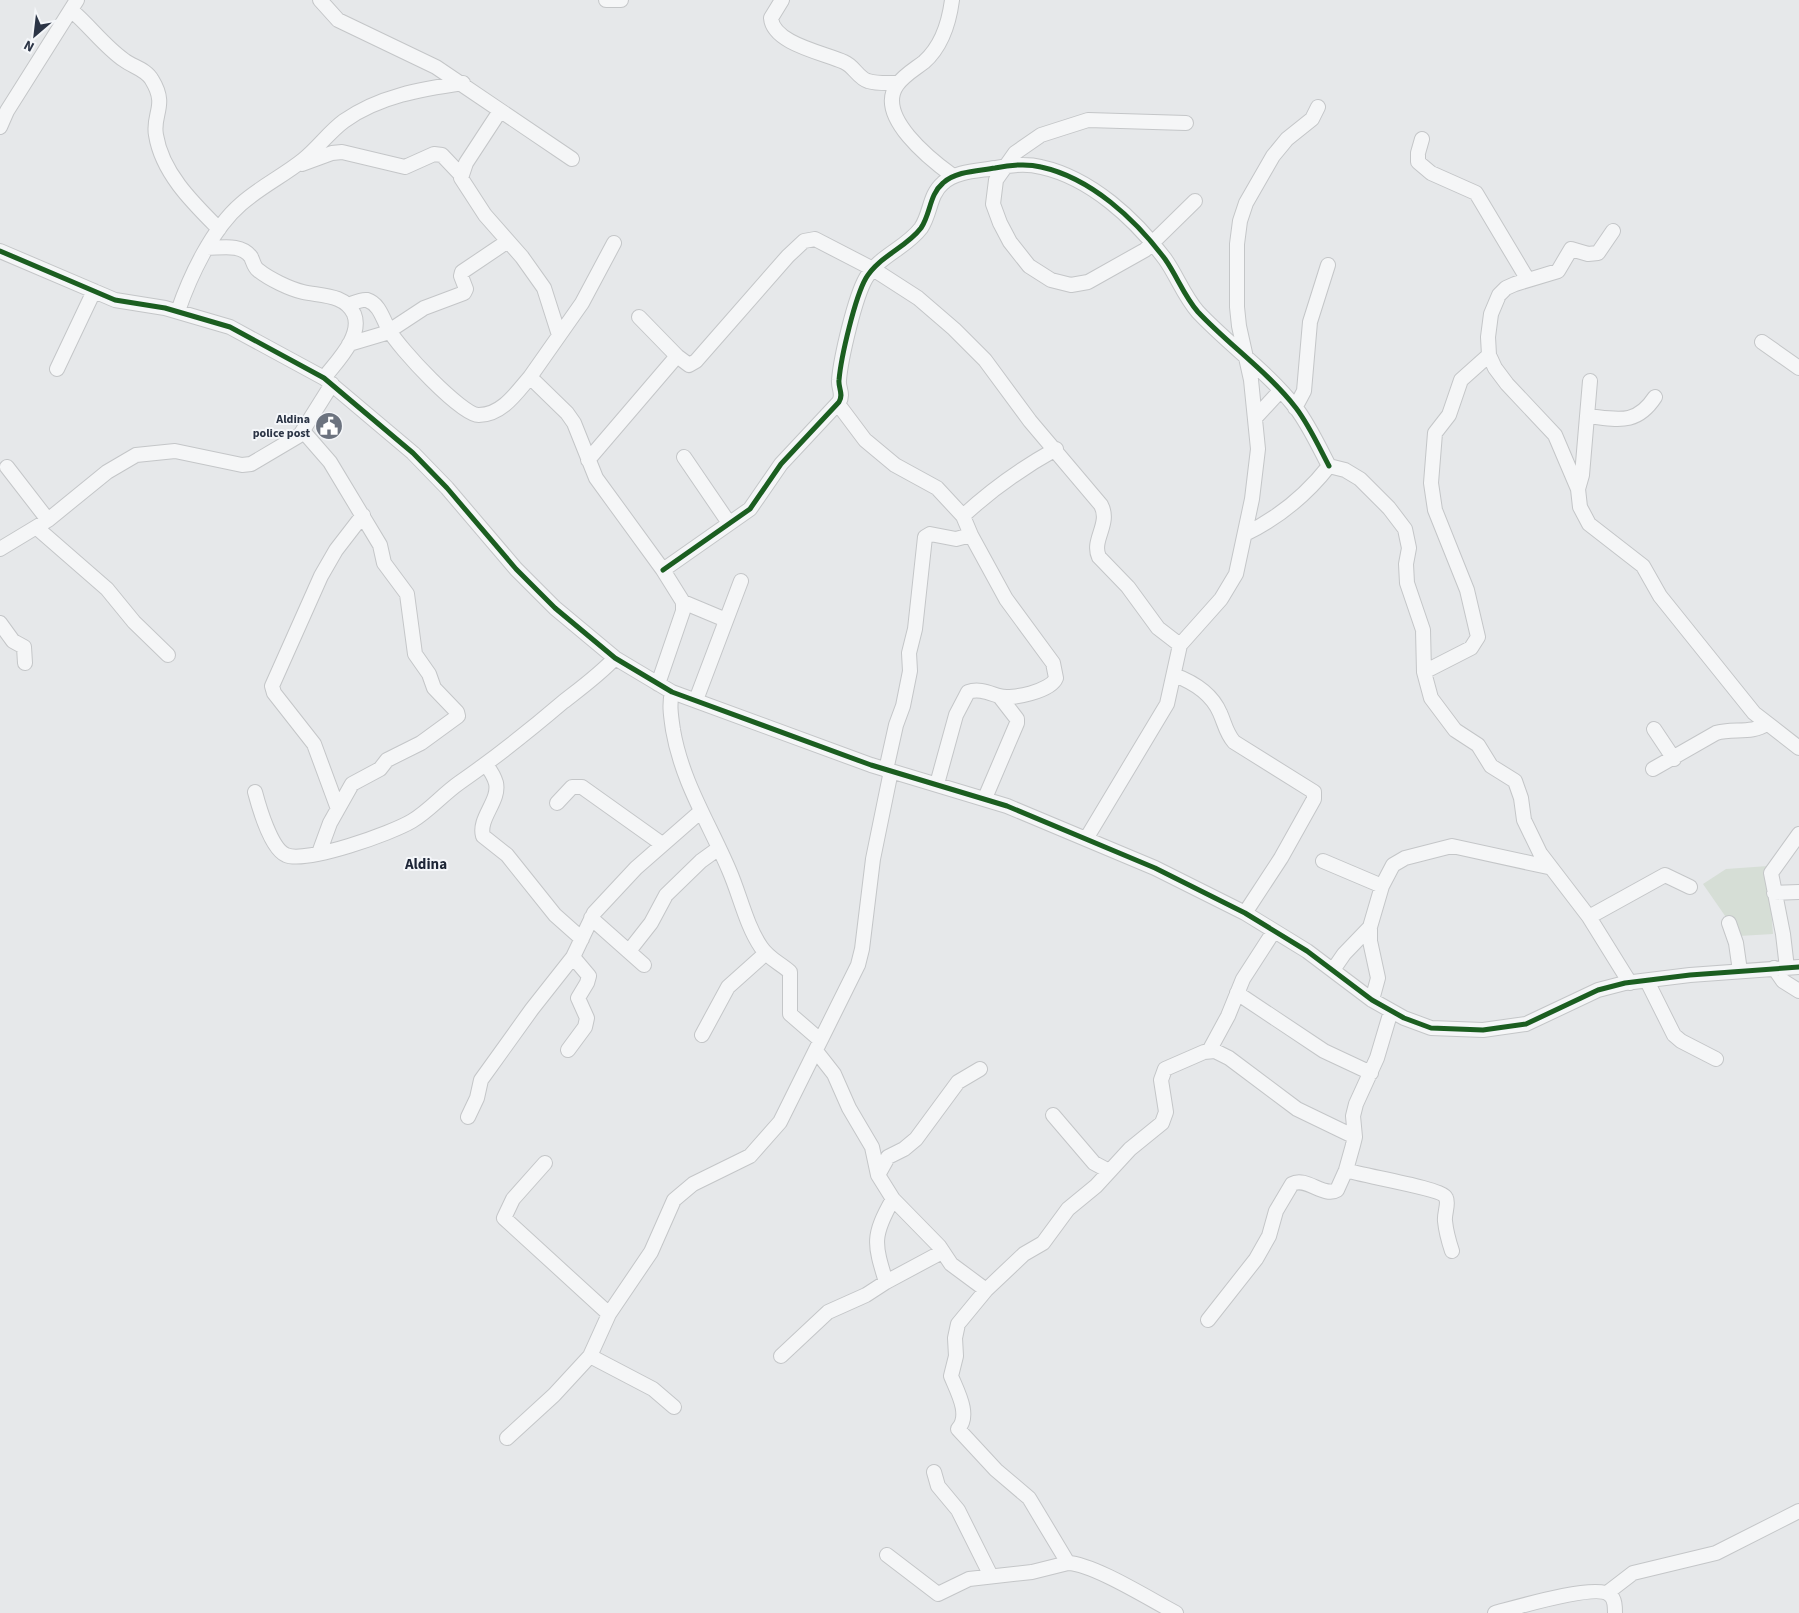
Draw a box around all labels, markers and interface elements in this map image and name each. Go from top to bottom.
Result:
north arrow [10,10,60,60]
text: N [21,35,38,57]
place label: Aldina police post [253,411,310,442]
public building icon: Aldina police post [314,411,344,441]
district label: Aldina [404,854,447,875]

